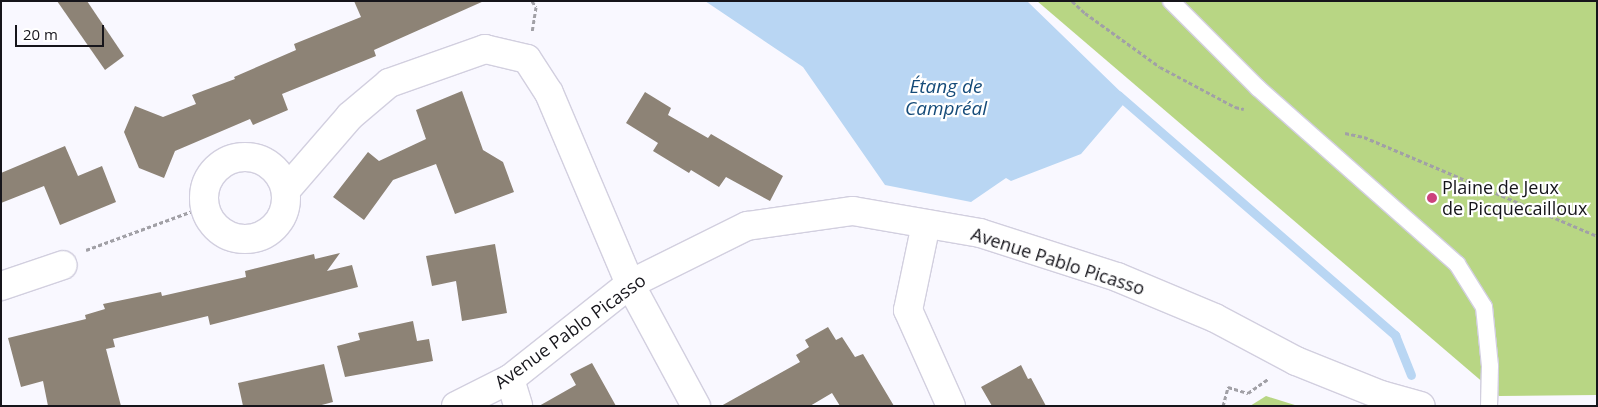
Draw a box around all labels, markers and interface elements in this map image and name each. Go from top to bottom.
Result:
scale bar [18,15,106,47]
text: 20 m [23,24,58,44]
water label: Étang de Campréal [905,76,987,120]
place label: Plaine de Jeux de Picquecailloux [1442,177,1587,220]
marker: Plaine de Jeux de Picquecailloux [1426,192,1438,204]
street label: Avenue Pablo Picasso [968,223,1148,299]
street label: Avenue Pablo Picasso [490,269,650,393]

